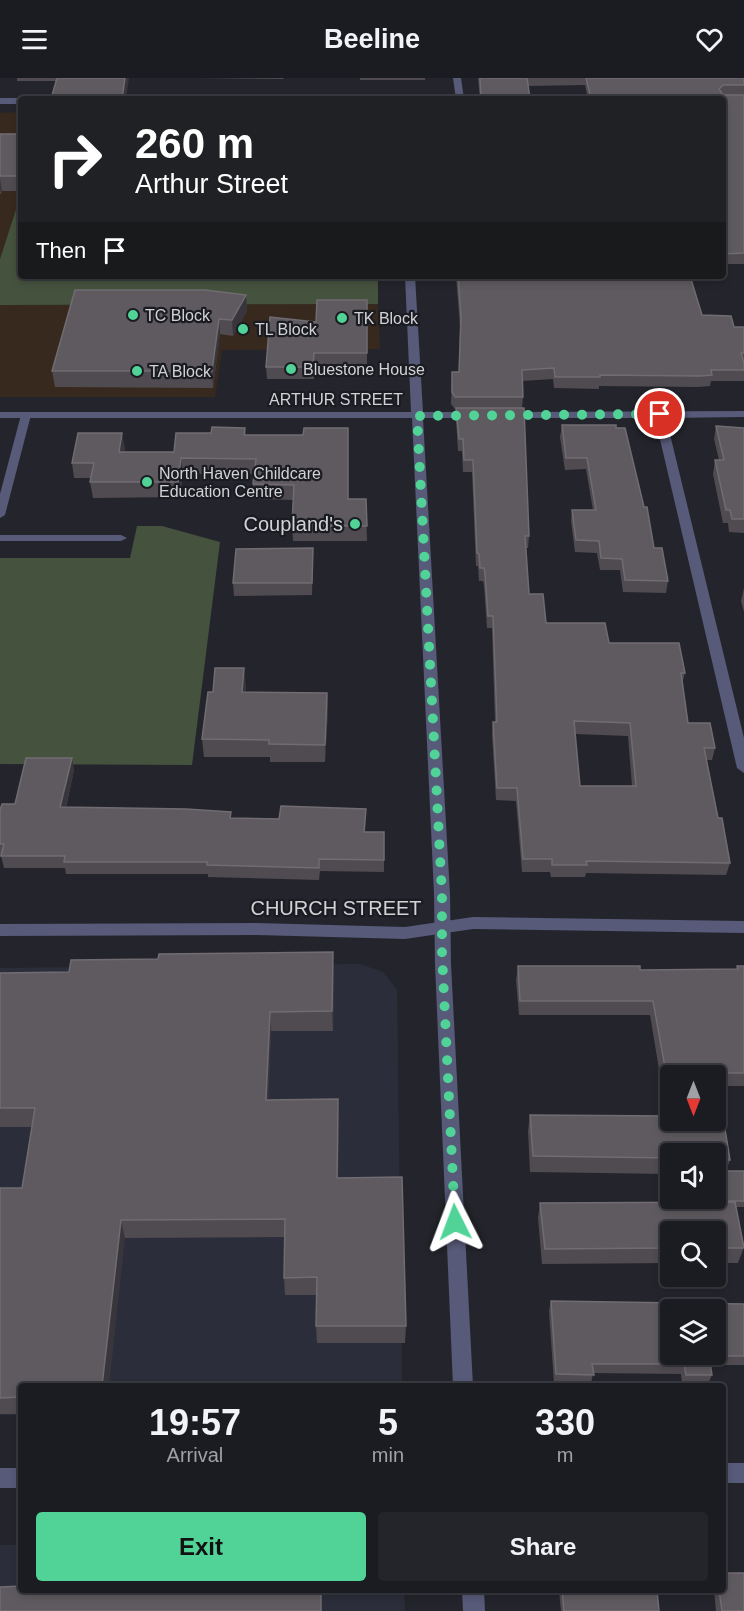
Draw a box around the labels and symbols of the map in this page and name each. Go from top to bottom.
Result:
place label: TC Block [145,307,211,324]
marker: TC Block [126,308,140,322]
place label: TK Block [354,310,419,327]
marker: TK Block [335,311,349,325]
place label: TL Block [255,321,318,338]
marker: TL Block [236,322,250,336]
place label: Bluestone House [303,361,425,378]
marker: Bluestone House [284,362,298,376]
place label: TA Block [149,363,212,380]
marker: TA Block [130,364,144,378]
pin [634,388,685,439]
street label: ARTHUR STREET [269,391,403,408]
place label: North Haven Childcare Education Centre [159,465,321,500]
marker: North Haven Childcare Education Centre [140,475,154,489]
place label: Coupland's [244,513,343,535]
marker: Coupland's [348,517,362,531]
street label: CHURCH STREET [250,897,422,919]
north arrow [660,1065,726,1131]
position arrow [423,1190,487,1254]

